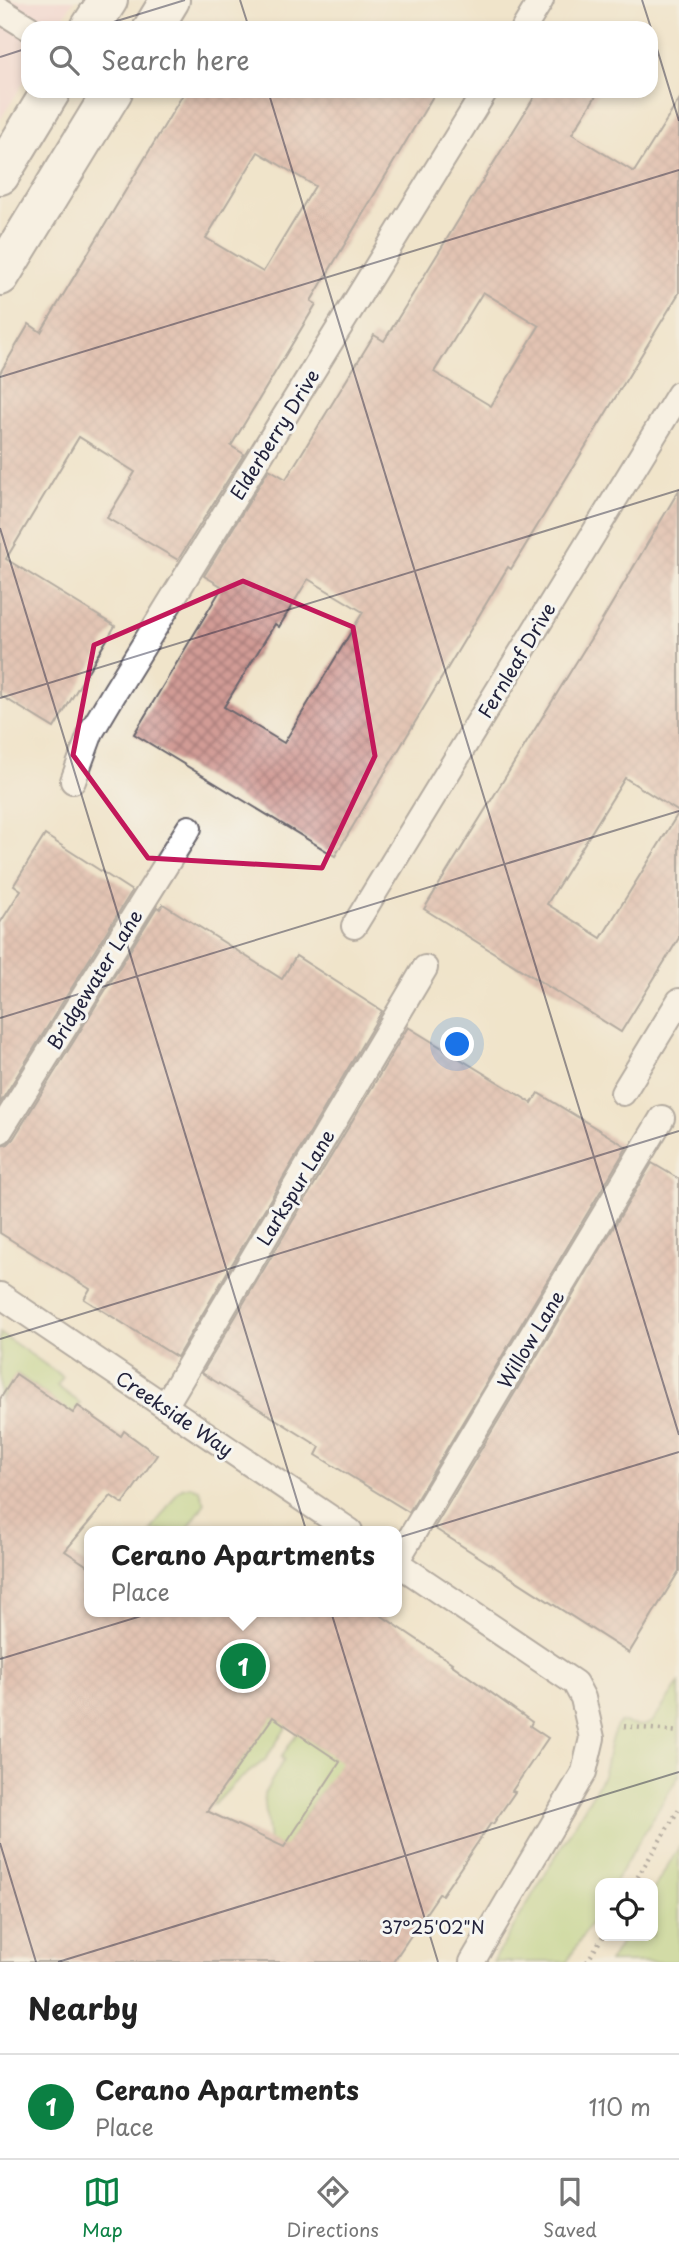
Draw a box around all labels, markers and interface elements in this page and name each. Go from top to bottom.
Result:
search box [21,21,658,98]
text: Search here [101,40,250,79]
icon: search [45,41,83,79]
street label: Elderberry Drive [223,363,325,505]
street label: Fernleaf Drive [470,597,562,723]
street label: Bridgewater Lane [40,903,148,1055]
your location [440,1027,474,1061]
street label: Larkspur Lane [249,1124,341,1250]
street label: Willow Lane [490,1285,570,1393]
street label: Creekside Way [111,1363,239,1463]
popup [84,1526,402,1617]
text: Cerano Apartments [111,1535,375,1574]
text: Place [111,1574,170,1609]
pin: 1 [220,1640,266,1692]
map controls [595,1878,658,1941]
button: locate [595,1878,658,1941]
text: 37°25'02"N [381,1913,485,1940]
text: Nearby [28,1985,138,2030]
text: Cerano Apartments [95,2070,359,2109]
text: 1 [46,2089,57,2124]
text: 110 m [589,2089,651,2124]
text: Place [95,2109,154,2144]
tab: Map [82,2173,123,2243]
tab: Directions [287,2173,379,2243]
tab: Saved [543,2173,597,2243]

